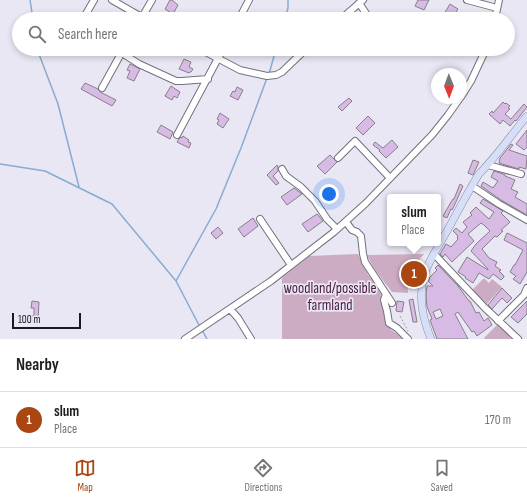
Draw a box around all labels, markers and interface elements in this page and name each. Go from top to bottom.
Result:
search box [12,12,515,56]
icon: search [26,23,48,45]
text: Search here [58,25,118,44]
north arrow [431,68,467,104]
your location [319,184,339,204]
popup [387,194,441,246]
text: slum [401,203,427,222]
text: Place [401,222,425,238]
pin: 1 [401,259,427,289]
park label: woodland/possible farmland [283,279,377,315]
scale bar [12,311,81,330]
text: 100 m [18,313,40,326]
text: Nearby [16,355,59,375]
text: slum [54,402,79,421]
text: 1 [26,412,32,428]
text: 170 m [485,412,511,428]
text: Place [54,421,77,437]
tab: Map [74,457,96,494]
tab: Directions [245,457,282,494]
tab: Saved [431,457,453,494]

